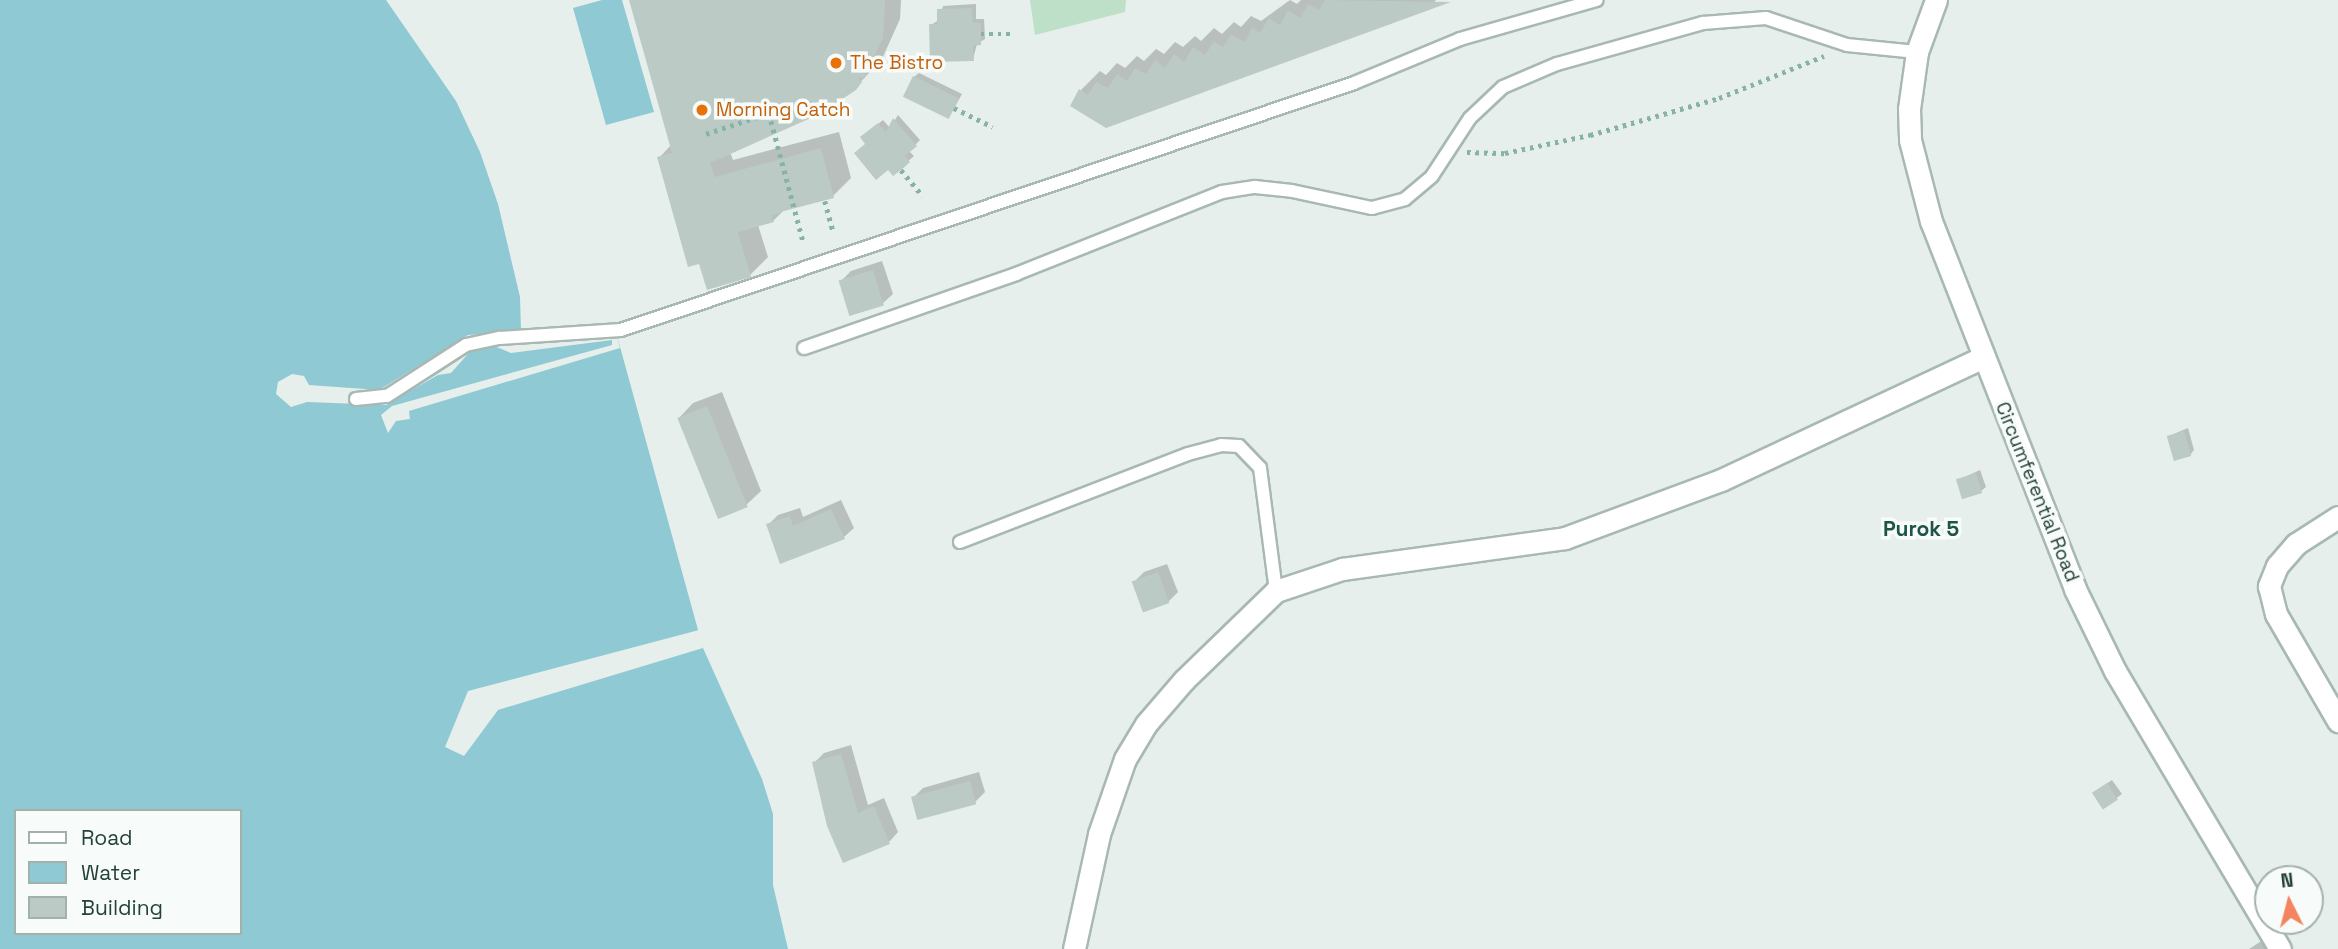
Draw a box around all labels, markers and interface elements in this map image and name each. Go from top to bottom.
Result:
place label: The Bistro [850,52,943,74]
marker: The Bistro [828,55,844,71]
place label: Morning Catch [716,99,850,121]
marker: Morning Catch [694,102,710,118]
street label: Circumferential Road [1990,399,2084,585]
district label: Purok 5 [1883,516,1959,542]
legend [14,809,242,935]
text: Road [81,824,133,851]
text: Water [81,859,140,886]
north arrow [2254,865,2324,935]
text: N [2279,868,2295,894]
text: Building [81,894,163,921]

